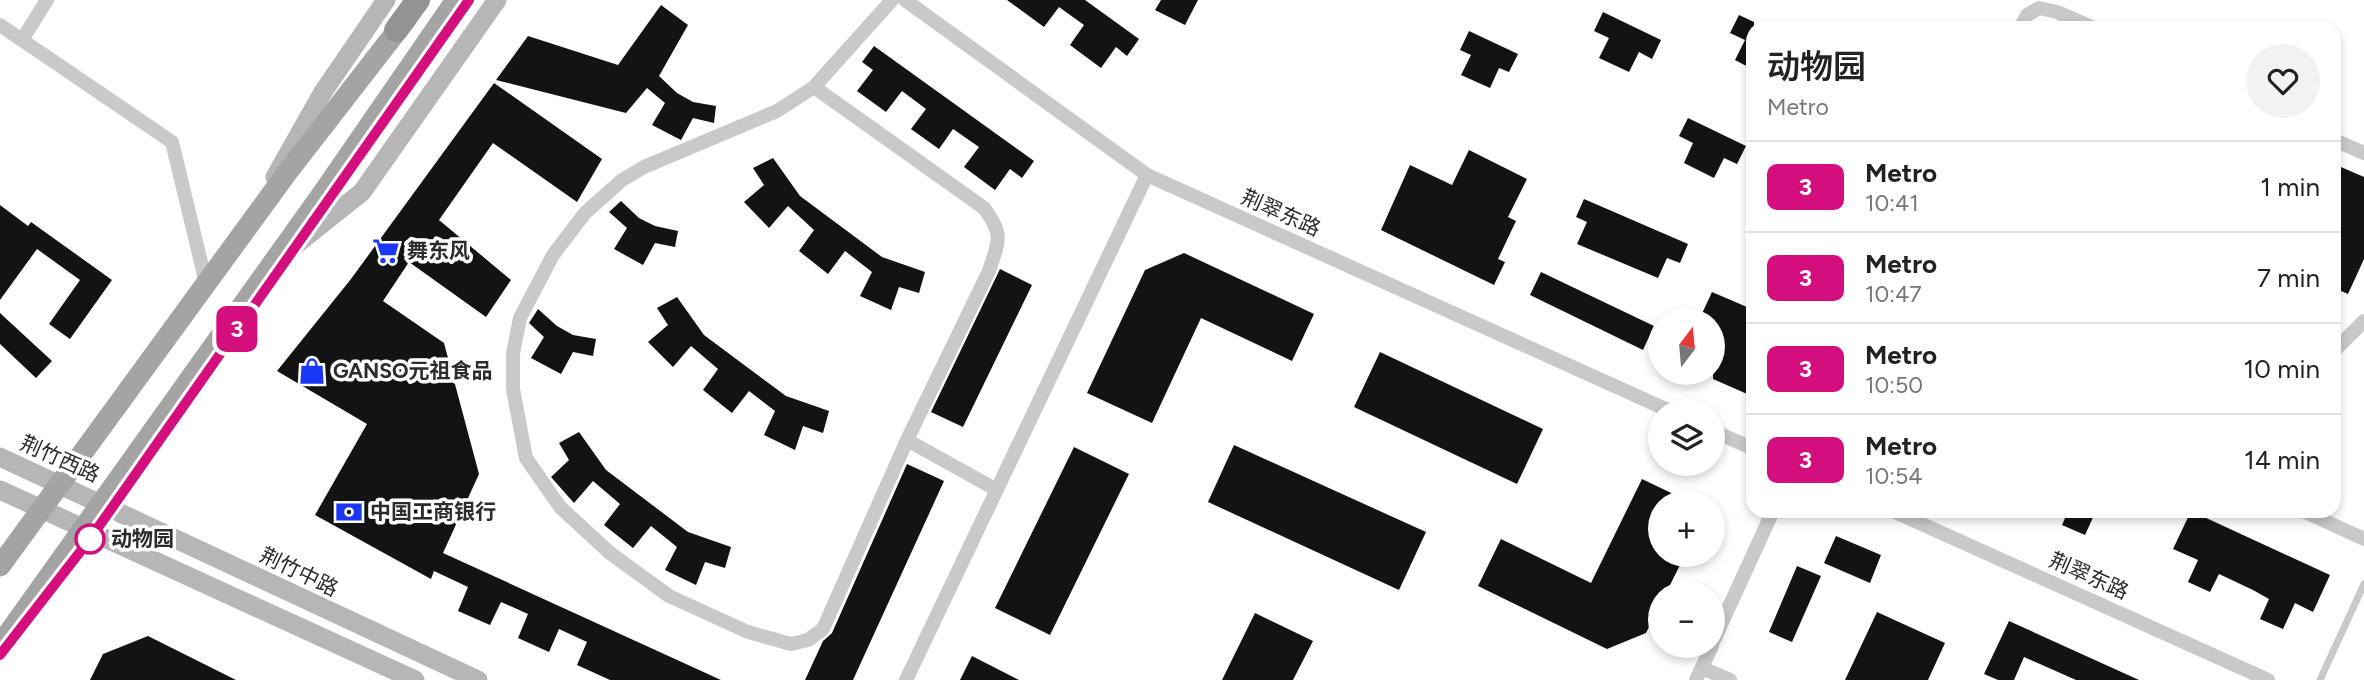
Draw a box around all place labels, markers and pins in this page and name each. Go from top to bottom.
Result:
supermarket icon: 舞东风 [371,236,401,266]
place label: 舞东风 [407,238,470,263]
shop icon: GANSO元祖食品 [297,356,327,386]
place label: GANSO元祖食品 [333,358,493,383]
bank icon: 中国工商银行 [334,497,364,527]
place label: 中国工商银行 [370,499,496,524]
marker: 动物园 [75,524,105,554]
place label: 动物园 [111,526,174,551]

